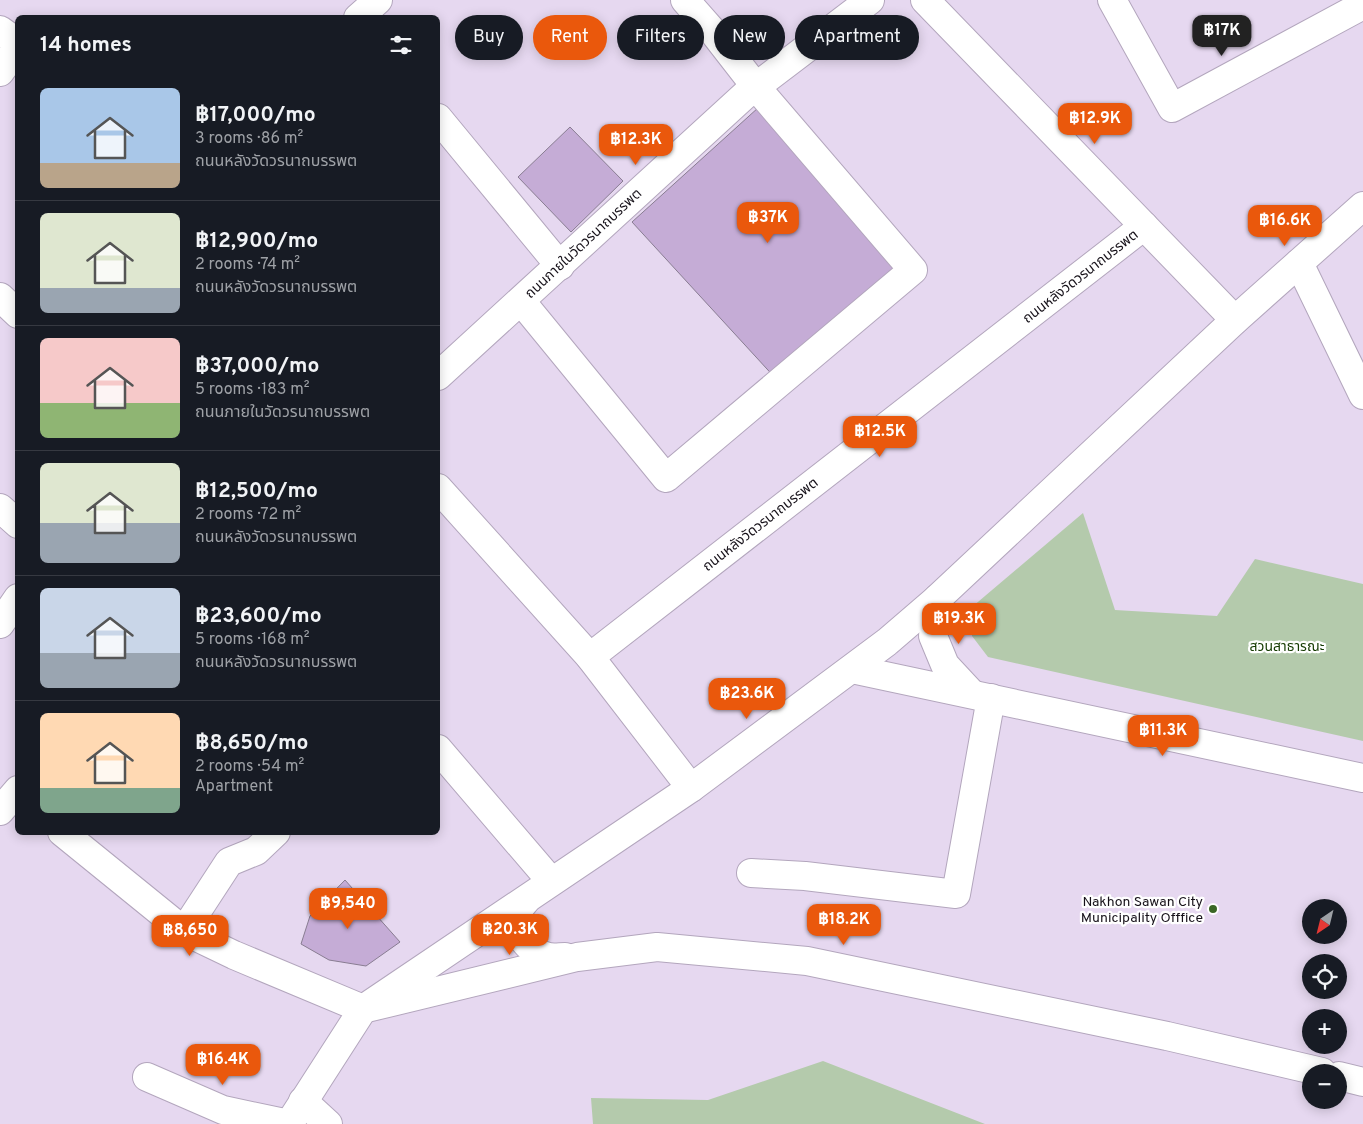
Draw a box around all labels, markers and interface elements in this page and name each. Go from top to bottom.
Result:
chip: Buy [455,15,523,60]
chip: Rent [533,15,607,60]
chip: Filters [617,15,704,60]
chip: New [714,15,785,60]
chip: Apartment [795,15,919,60]
pin: ฿17K [1192,15,1252,57]
text: ฿17K [1203,21,1241,41]
icon: filters [387,31,415,59]
text: 14 homes [40,32,132,59]
text: ฿17,000/mo [195,102,316,129]
pin: ฿12.9K [1054,102,1136,145]
icon: home [80,108,140,168]
text: ฿12.9K [1069,109,1121,129]
pin: ฿12.3K [595,124,677,166]
text: 3 rooms · 86 m² [195,129,303,149]
text: ฿12.3K [610,130,662,150]
text: ถนนหลังวัดวรนาถบรรพต [195,152,357,172]
street label: ถนนภายในวัดวรนาถบรรพต [522,186,646,303]
pin: ฿37K [738,202,798,244]
pin: ฿16.6K [1244,204,1326,247]
text: ฿37K [748,208,788,228]
text: ฿16.6K [1259,211,1311,231]
street label: ถนนหลังวัดวรนาถบรรพต [1020,227,1142,328]
text: ฿12,900/mo [195,228,318,255]
icon: home [80,233,140,293]
text: 2 rooms · 74 m² [195,255,300,275]
text: ถนนหลังวัดวรนาถบรรพต [195,278,357,298]
text: ฿37,000/mo [195,353,319,380]
icon: home [80,358,140,418]
text: 5 rooms · 183 m² [195,380,310,400]
text: ถนนภายในวัดวรนาถบรรพต [195,403,370,423]
pin: ฿12.5K [839,416,921,458]
text: ฿12.5K [854,422,906,442]
street label: ถนนหลังวัดวรนาถบรรพต [700,475,822,576]
text: ฿12,500/mo [195,478,318,505]
icon: home [80,483,140,543]
text: 2 rooms · 72 m² [195,505,301,525]
text: ถนนหลังวัดวรนาถบรรพต [195,528,357,548]
pin: ฿19.3K [918,602,1000,645]
text: ฿23,600/mo [195,603,322,630]
icon: home [80,608,140,668]
text: ฿19.3K [933,609,985,629]
text: 5 rooms · 168 m² [195,630,310,650]
park label: สวนสาธารณะ [1250,639,1325,656]
text: ถนนหลังวัดวรนาถบรรพต [195,653,357,673]
pin: ฿23.6K [706,678,788,720]
text: ฿23.6K [719,684,775,704]
pin: ฿11.3K [1122,714,1204,757]
text: ฿11.3K [1139,721,1187,741]
text: ฿8,650/mo [195,730,308,757]
icon: home [80,733,140,793]
text: 2 rooms · 54 m² [195,757,304,777]
text: Apartment [195,777,273,797]
pin: ฿9,540 [307,888,389,930]
text: ฿9,540 [320,894,376,914]
place label: Nakhon Sawan City Municipality Offfice [1081,894,1203,927]
north arrow [1302,899,1348,944]
map controls [1302,899,1347,1109]
marker: Nakhon Sawan City Municipality Offfice [1207,903,1219,915]
pin: ฿18.2K [803,904,885,946]
text: ฿18.2K [818,910,870,930]
pin: ฿8,650 [149,914,231,957]
pin: ฿20.3K [469,914,551,956]
text: ฿20.3K [482,920,538,940]
text: ฿8,650 [163,921,217,941]
button: locate [1302,954,1347,999]
button: + [1302,1009,1347,1054]
pin: ฿16.4K [182,1044,264,1086]
text: ฿16.4K [197,1050,249,1070]
button: − [1302,1064,1347,1109]

